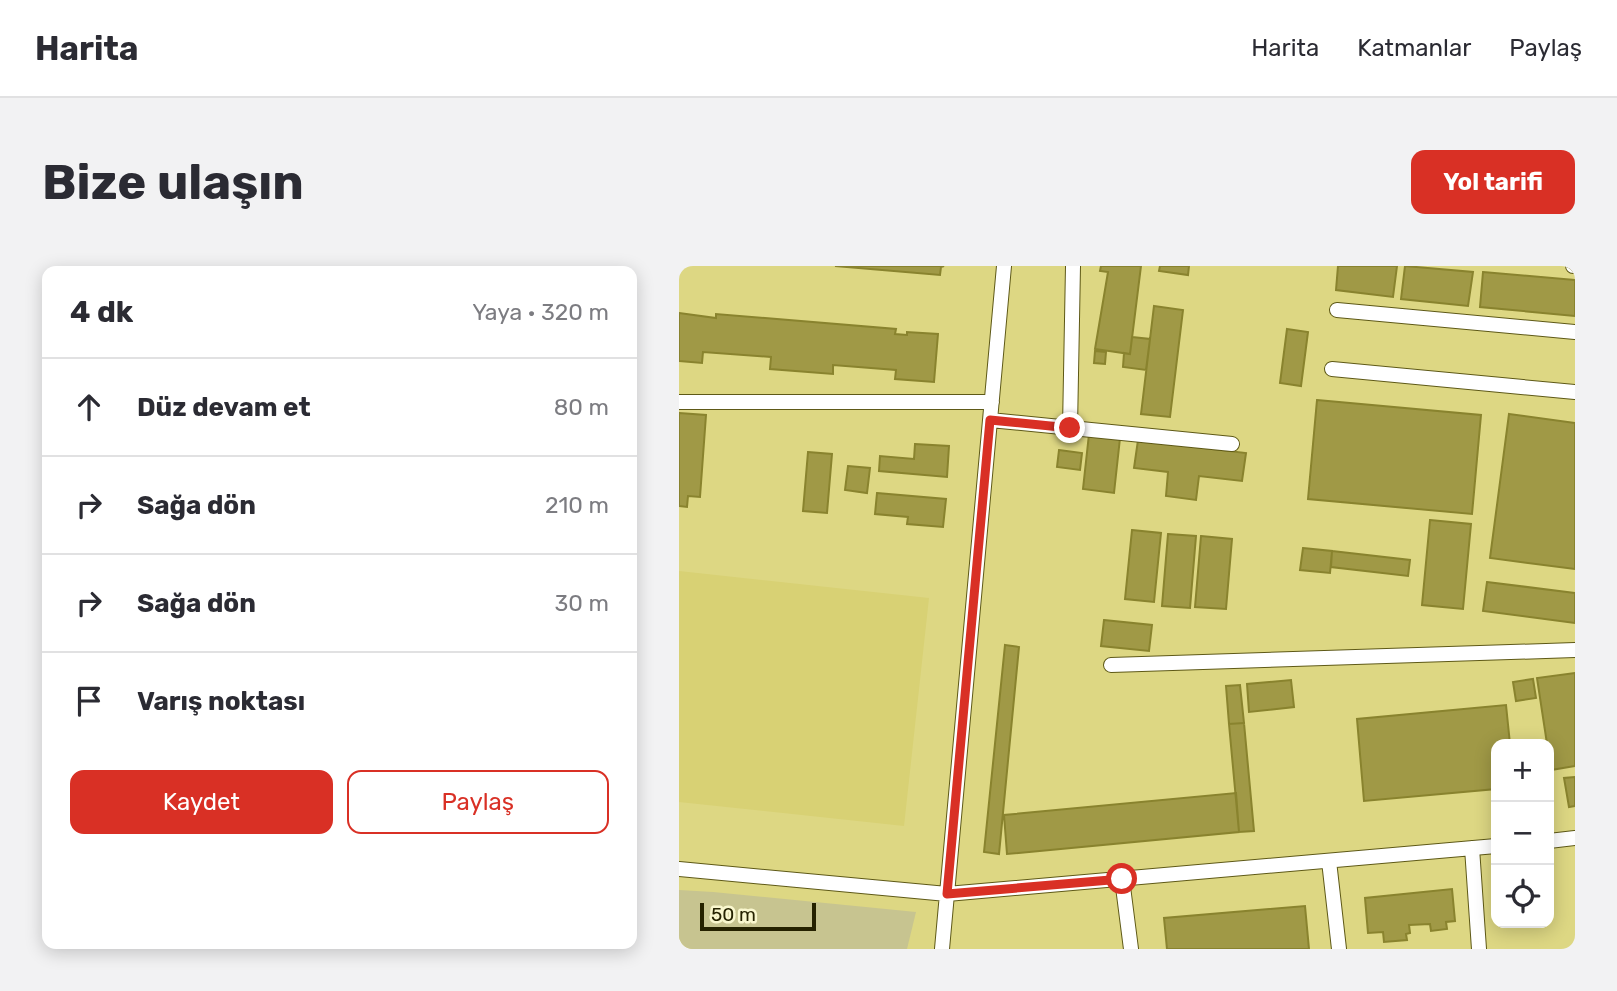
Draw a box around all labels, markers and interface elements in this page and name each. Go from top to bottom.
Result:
text: Harita [35,29,138,68]
text: Harita [1251,34,1319,62]
text: Katmanlar [1357,34,1471,62]
text: Paylaş [1509,34,1582,62]
button: Yol tarifi [1411,150,1575,214]
text: Bize ulaşın [42,153,304,211]
text: 4 dk [70,294,133,330]
text: Yaya · 320 m [472,298,609,326]
icon: ahead [70,388,108,426]
text: Düz devam et [137,392,311,423]
text: 80 m [554,393,609,421]
route end [1054,412,1085,443]
icon: right [70,486,108,524]
text: Sağa dön [137,490,256,521]
text: 210 m [545,491,609,519]
icon: right [70,584,108,622]
text: Sağa dön [137,588,256,619]
text: 30 m [554,589,609,617]
icon: arrive [70,682,108,720]
text: Varış noktası [137,686,305,717]
map controls [1491,739,1554,928]
button: + [1491,739,1554,802]
button: Kaydet [70,770,333,834]
button: Paylaş [347,770,609,834]
button: − [1491,802,1554,865]
route start [1106,863,1137,894]
button: locate [1491,865,1554,928]
scale bar [700,900,815,932]
text: 50 m [711,903,756,926]

